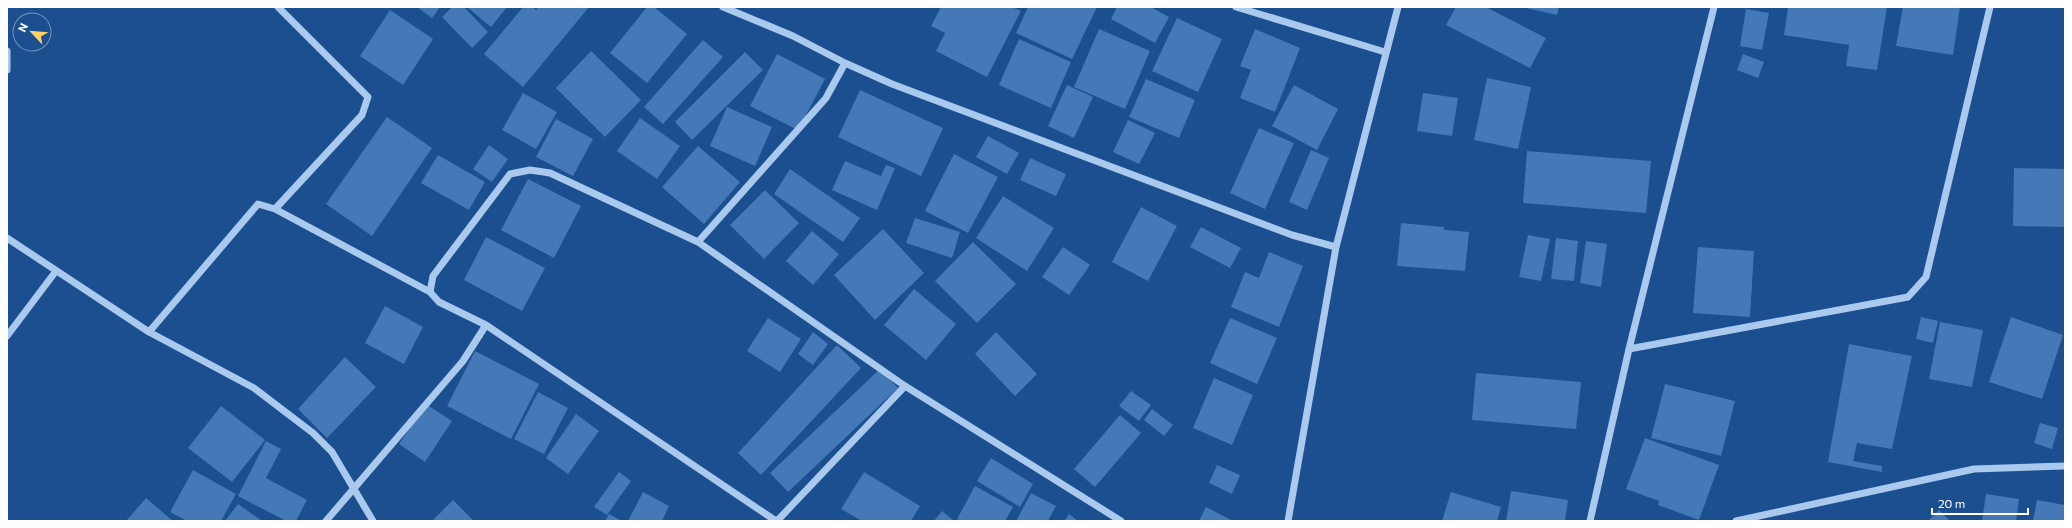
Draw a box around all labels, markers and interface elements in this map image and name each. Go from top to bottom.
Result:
north arrow [12,12,52,52]
text: N [15,21,30,34]
scale bar [1932,490,2028,516]
text: 20 m [1938,496,1965,510]

